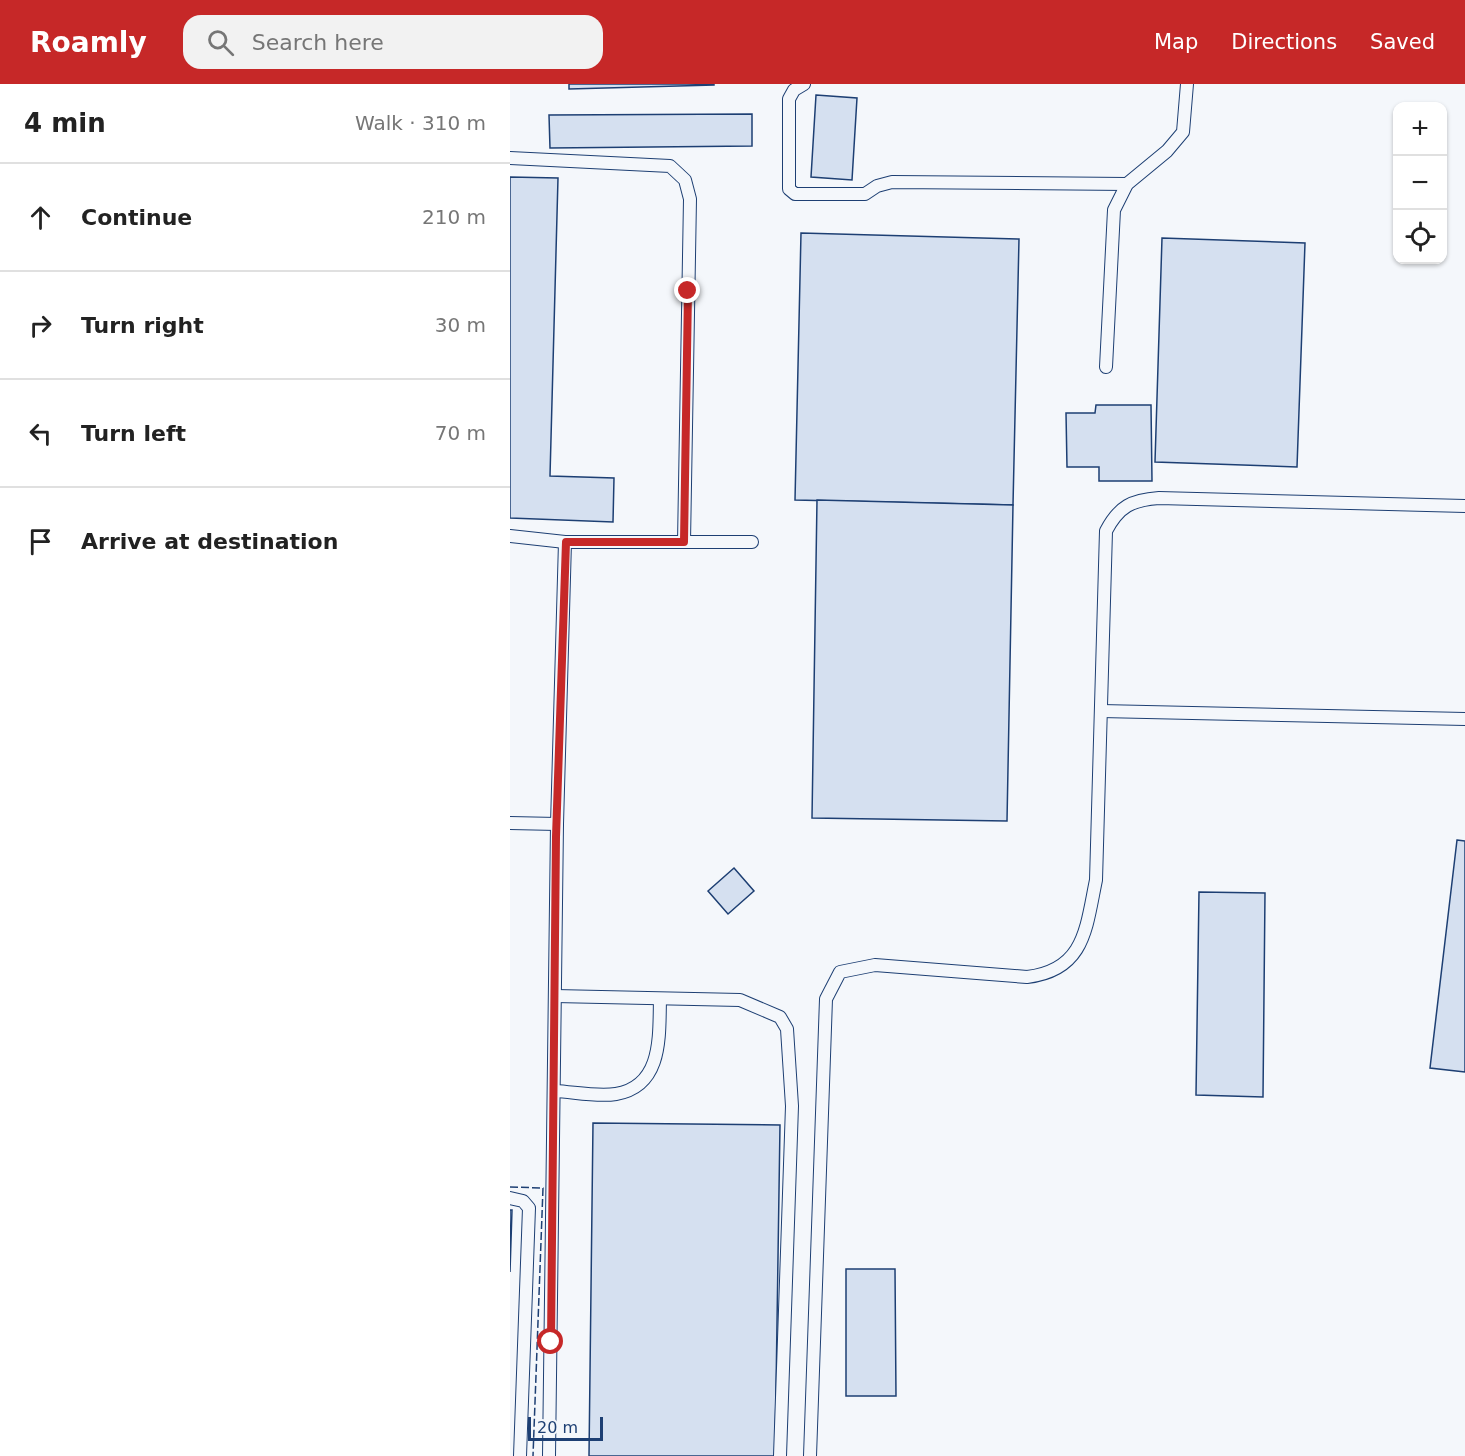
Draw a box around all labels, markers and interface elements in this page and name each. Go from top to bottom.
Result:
search box [183,15,603,69]
text: Roamly [30,26,147,59]
icon: search [204,26,237,59]
text: Search here [252,30,384,55]
text: Map [1154,30,1198,54]
text: Directions [1231,30,1337,54]
text: Saved [1370,30,1435,54]
map controls [1393,102,1447,264]
button: + [1393,102,1447,156]
text: 4 min [24,108,106,138]
text: Walk · 310 m [355,111,486,135]
button: − [1393,156,1447,210]
icon: ahead [24,201,57,234]
text: Continue [81,205,192,230]
text: 210 m [422,205,486,229]
button: locate [1393,210,1447,264]
route end [674,277,700,303]
icon: right [24,309,57,342]
text: Turn right [81,313,204,338]
text: 30 m [435,313,486,337]
icon: left [24,417,57,450]
text: Turn left [81,421,186,446]
text: 70 m [435,421,486,445]
icon: arrive [24,525,57,558]
text: Arrive at destination [81,529,338,554]
route start [537,1328,563,1354]
scale bar [528,1414,603,1442]
text: 20 m [537,1418,578,1437]

